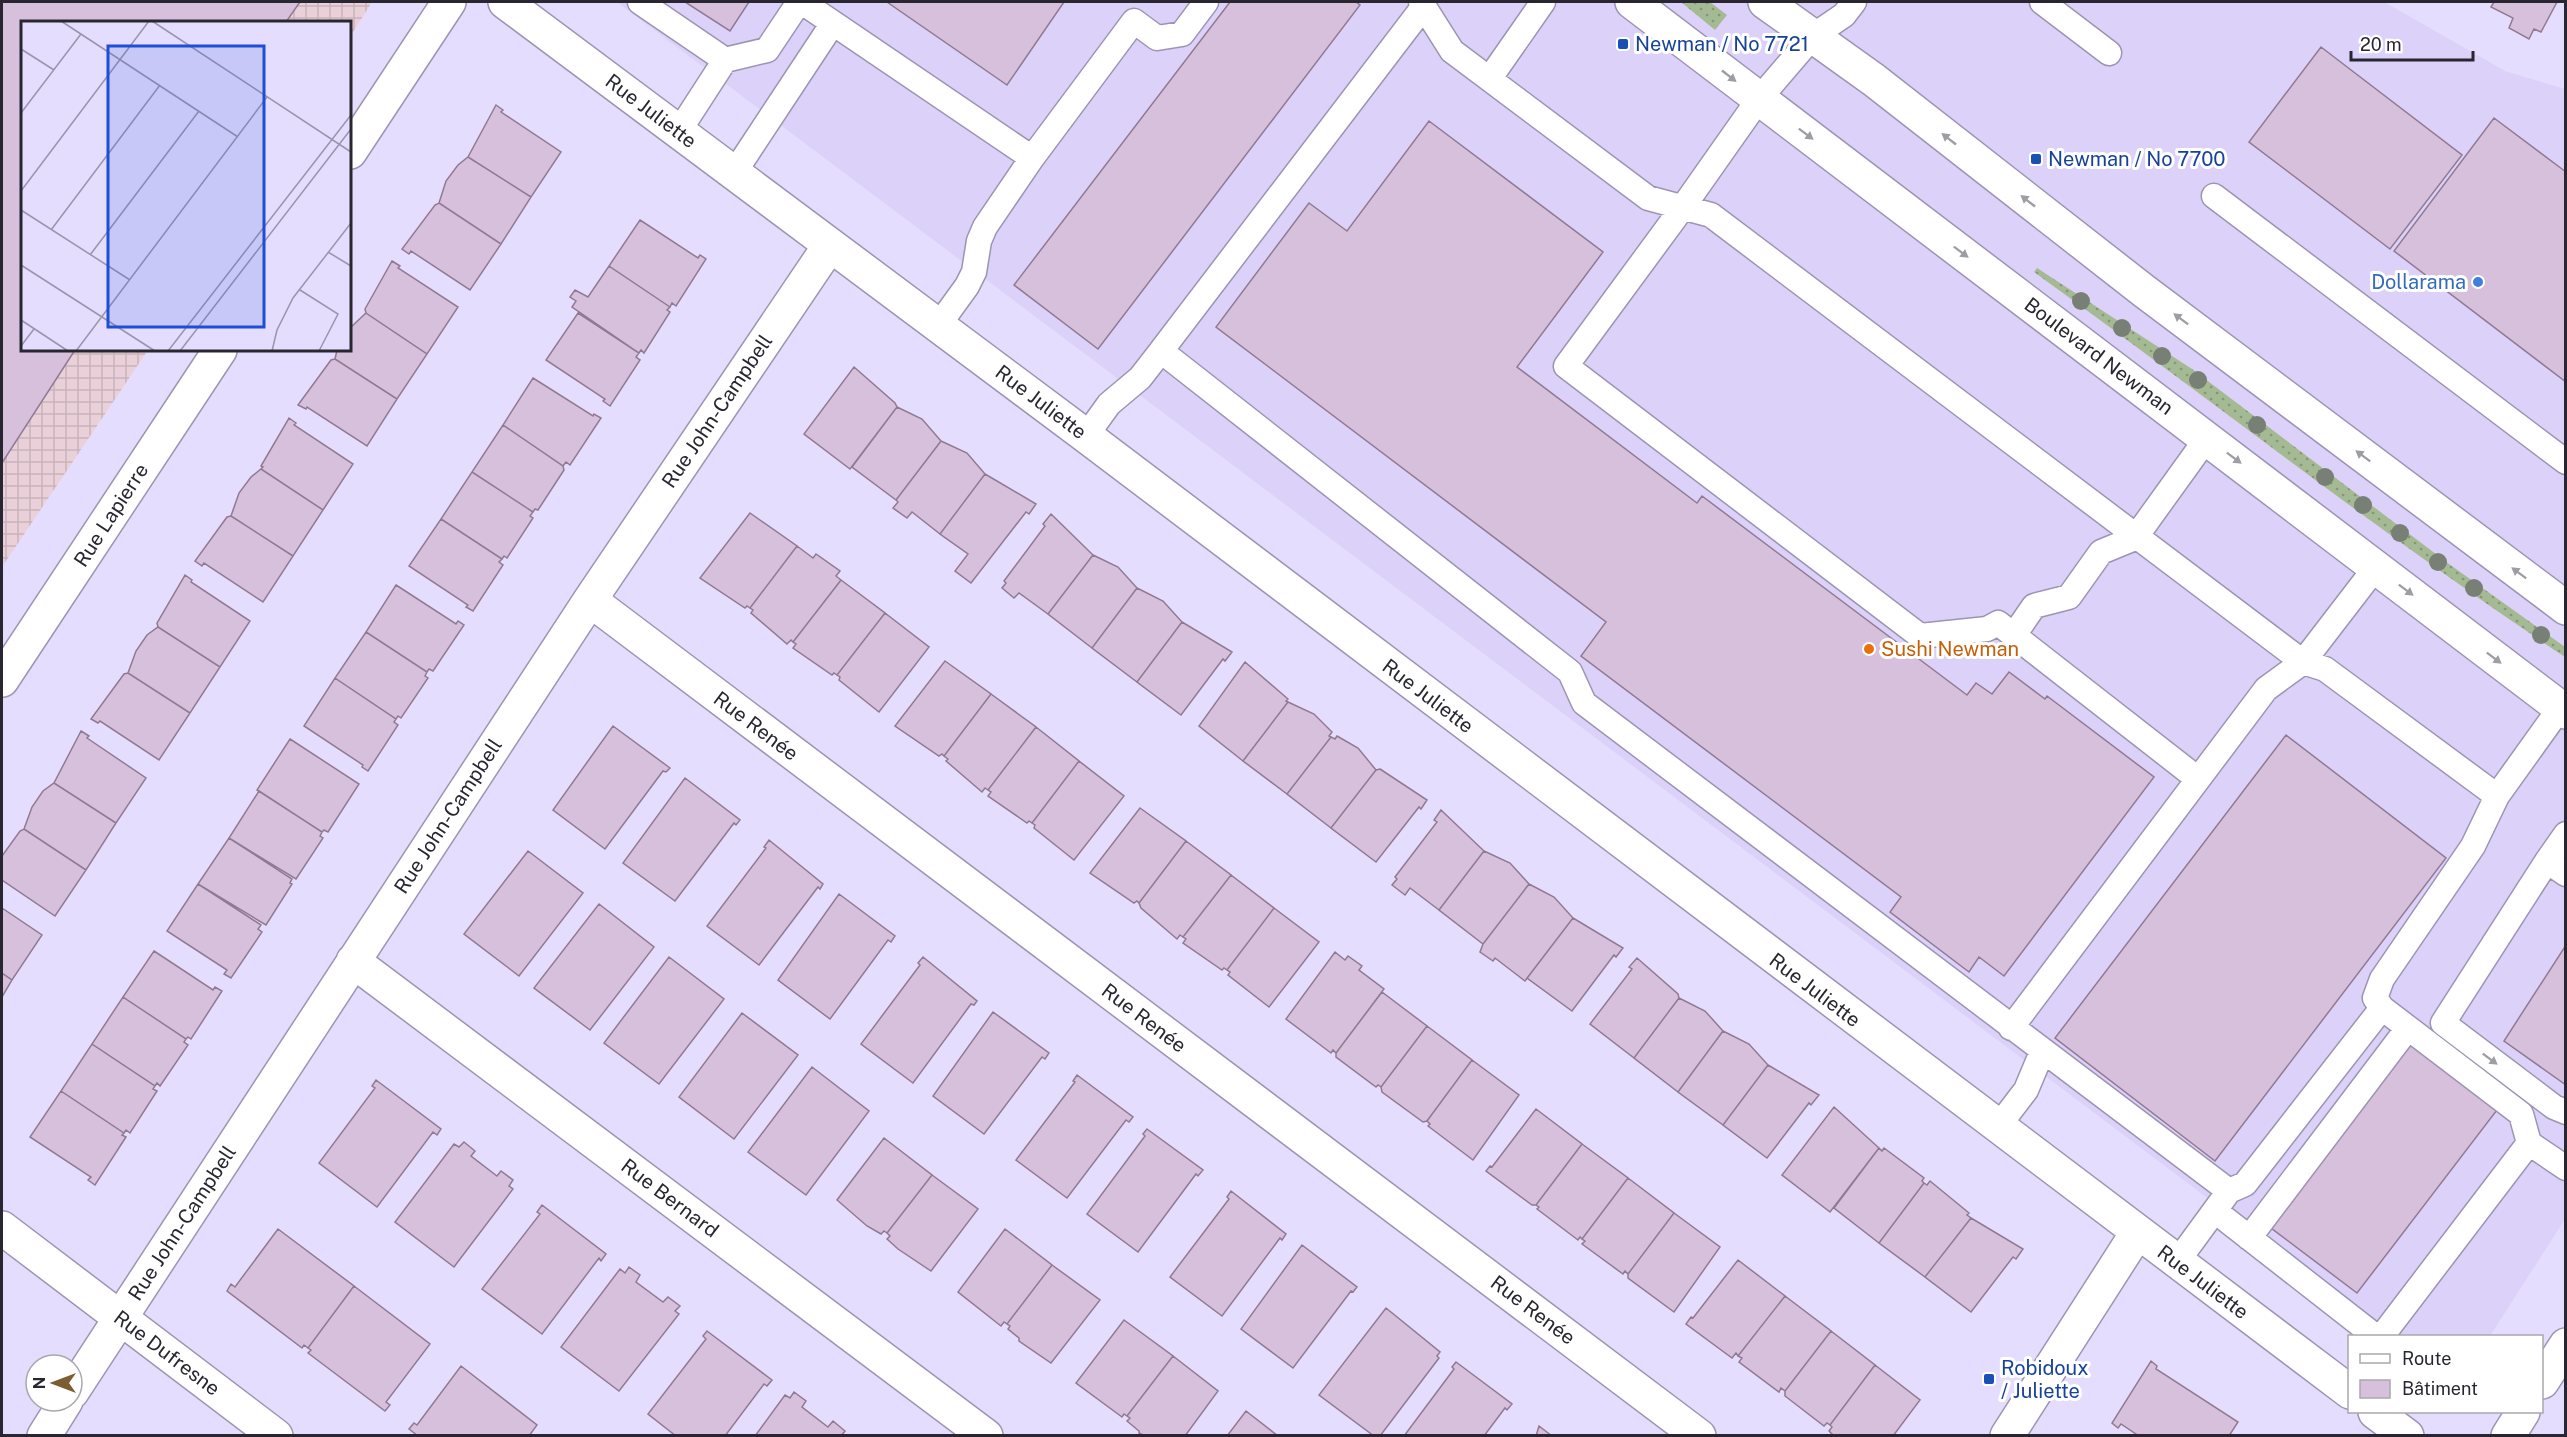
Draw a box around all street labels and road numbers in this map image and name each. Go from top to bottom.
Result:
street label: Rue Juliette [601,69,701,153]
street label: Boulevard Newman [2020,292,2178,420]
street label: Rue John-Campbell [657,330,777,492]
street label: Rue Juliette [991,360,1091,444]
street label: Rue Lapierre [69,459,153,571]
street label: Rue Juliette [1378,654,1478,738]
street label: Rue Renée [709,686,803,766]
street label: Rue John-Campbell [389,734,507,898]
street label: Rue Juliette [1765,948,1865,1032]
street label: Rue Renée [1097,978,1191,1058]
street label: Rue John-Campbell [123,1141,241,1305]
street label: Rue Bernard [617,1154,723,1242]
street label: Rue Juliette [2153,1240,2253,1324]
street label: Rue Renée [1486,1270,1580,1350]
street label: Rue Dufresne [109,1305,225,1401]

